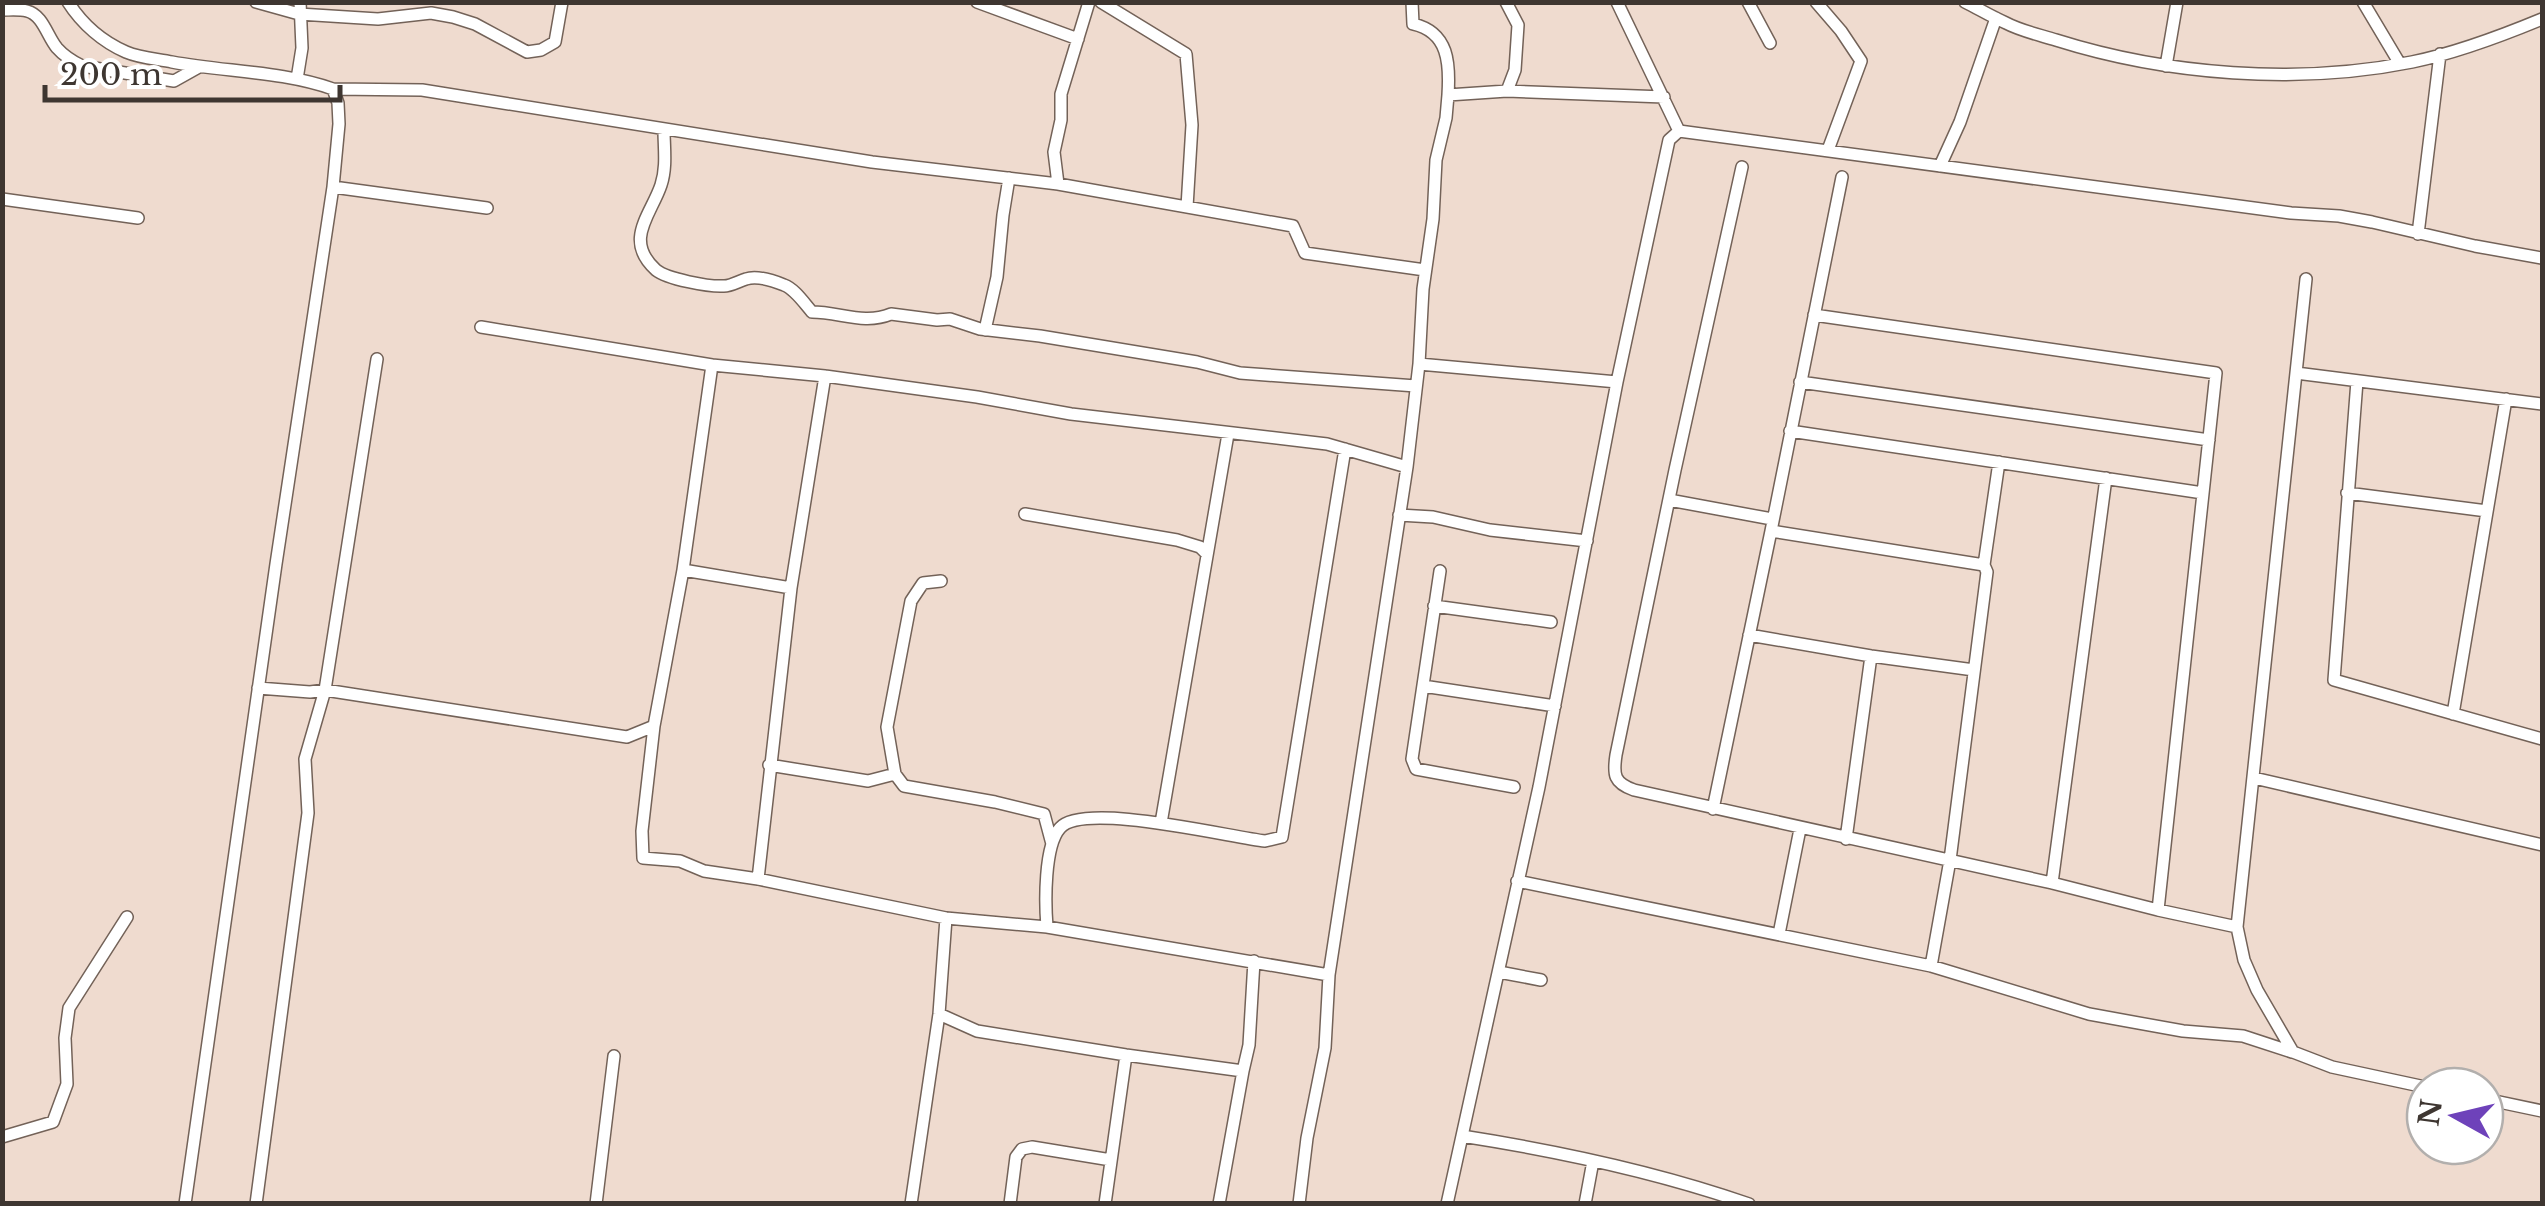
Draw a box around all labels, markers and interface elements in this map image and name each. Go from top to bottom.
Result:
scale bar [45,40,340,102]
text: 200 m [60,56,162,93]
north arrow [2405,1066,2505,1166]
text: N [2412,1097,2450,1128]

